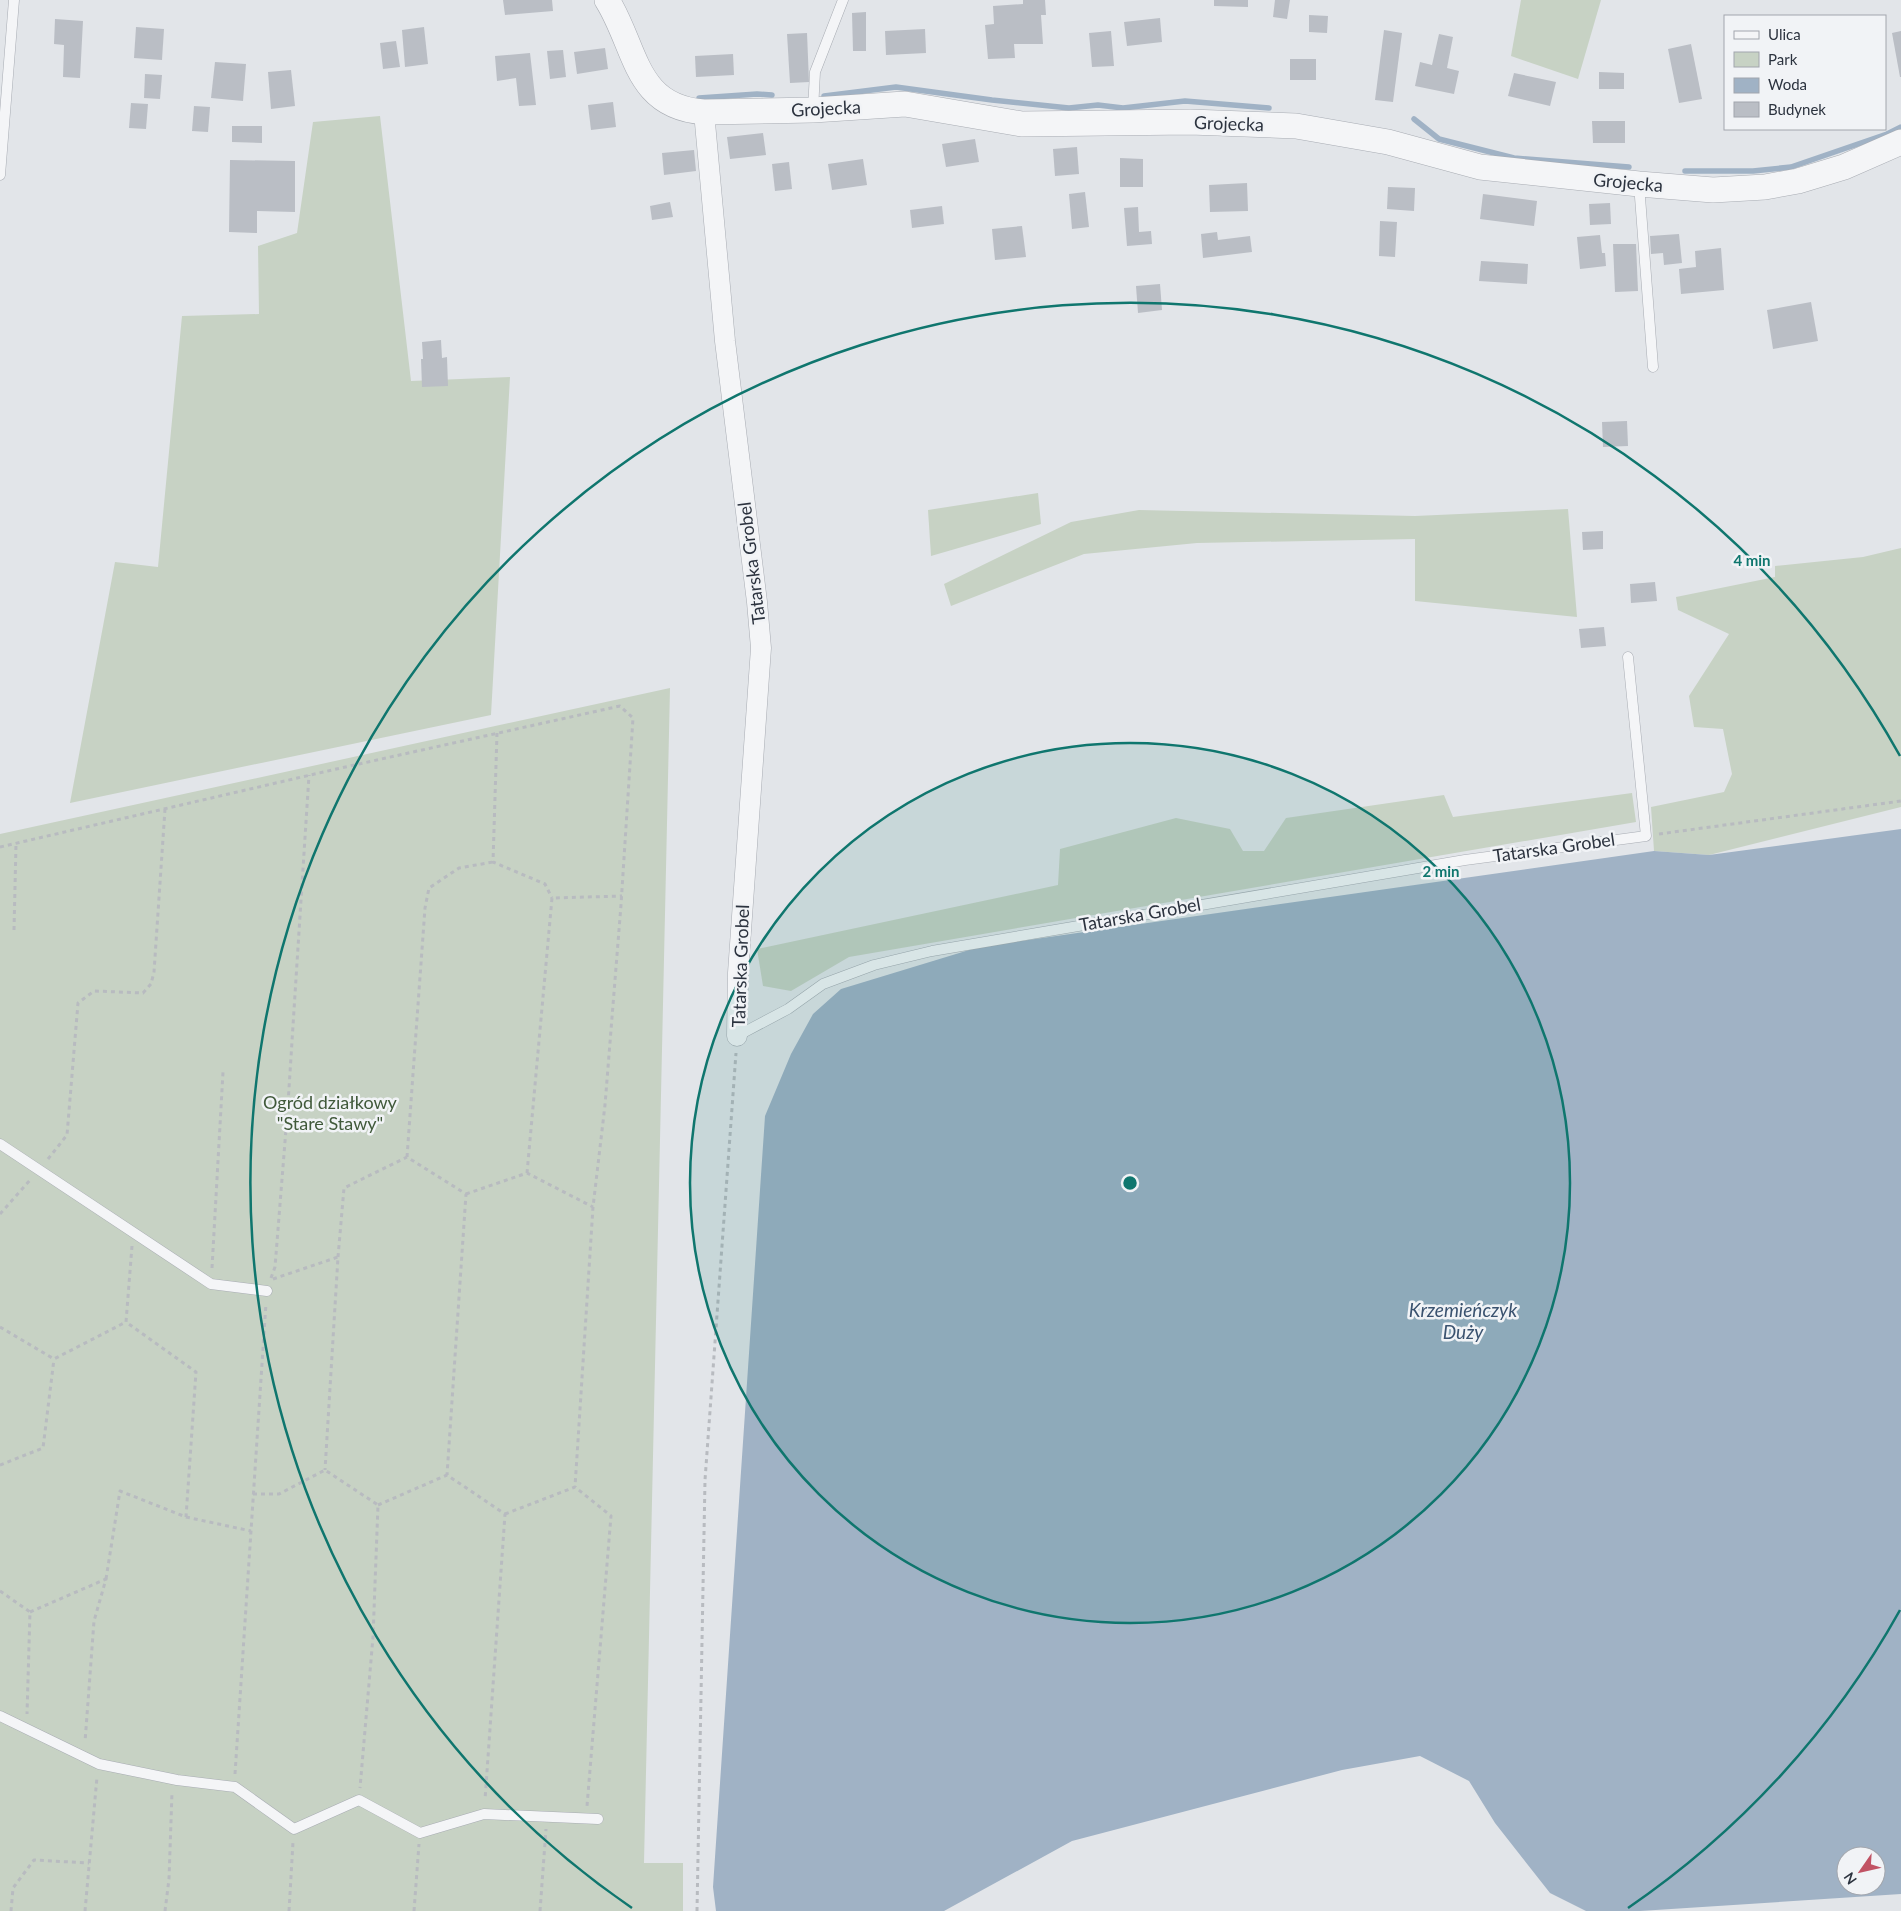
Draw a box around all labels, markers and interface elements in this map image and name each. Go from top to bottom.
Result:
legend [1724,15,1886,130]
text: Ulica [1768,25,1801,43]
text: Park [1768,50,1798,68]
text: Woda [1768,75,1807,93]
street label: Grojecka [790,95,861,121]
text: Budynek [1768,100,1826,118]
street label: Grojecka [1194,111,1264,135]
street label: Grojecka [1592,168,1664,196]
street label: Tatarska Grobel [733,501,769,626]
text: 4 min [1733,551,1771,569]
street label: Tatarska Grobel [1491,828,1616,866]
text: 2 min [1422,862,1460,880]
street label: Tatarska Grobel [1077,893,1202,936]
street label: Tatarska Grobel [727,904,753,1028]
park label: Ogród działkowy "Stare Stawy" [263,1091,398,1134]
centre of rings [1121,1174,1139,1192]
water label: Krzemieńczyk Duży [1409,1298,1518,1343]
north arrow [1836,1846,1886,1896]
text: N [1840,1869,1860,1888]

